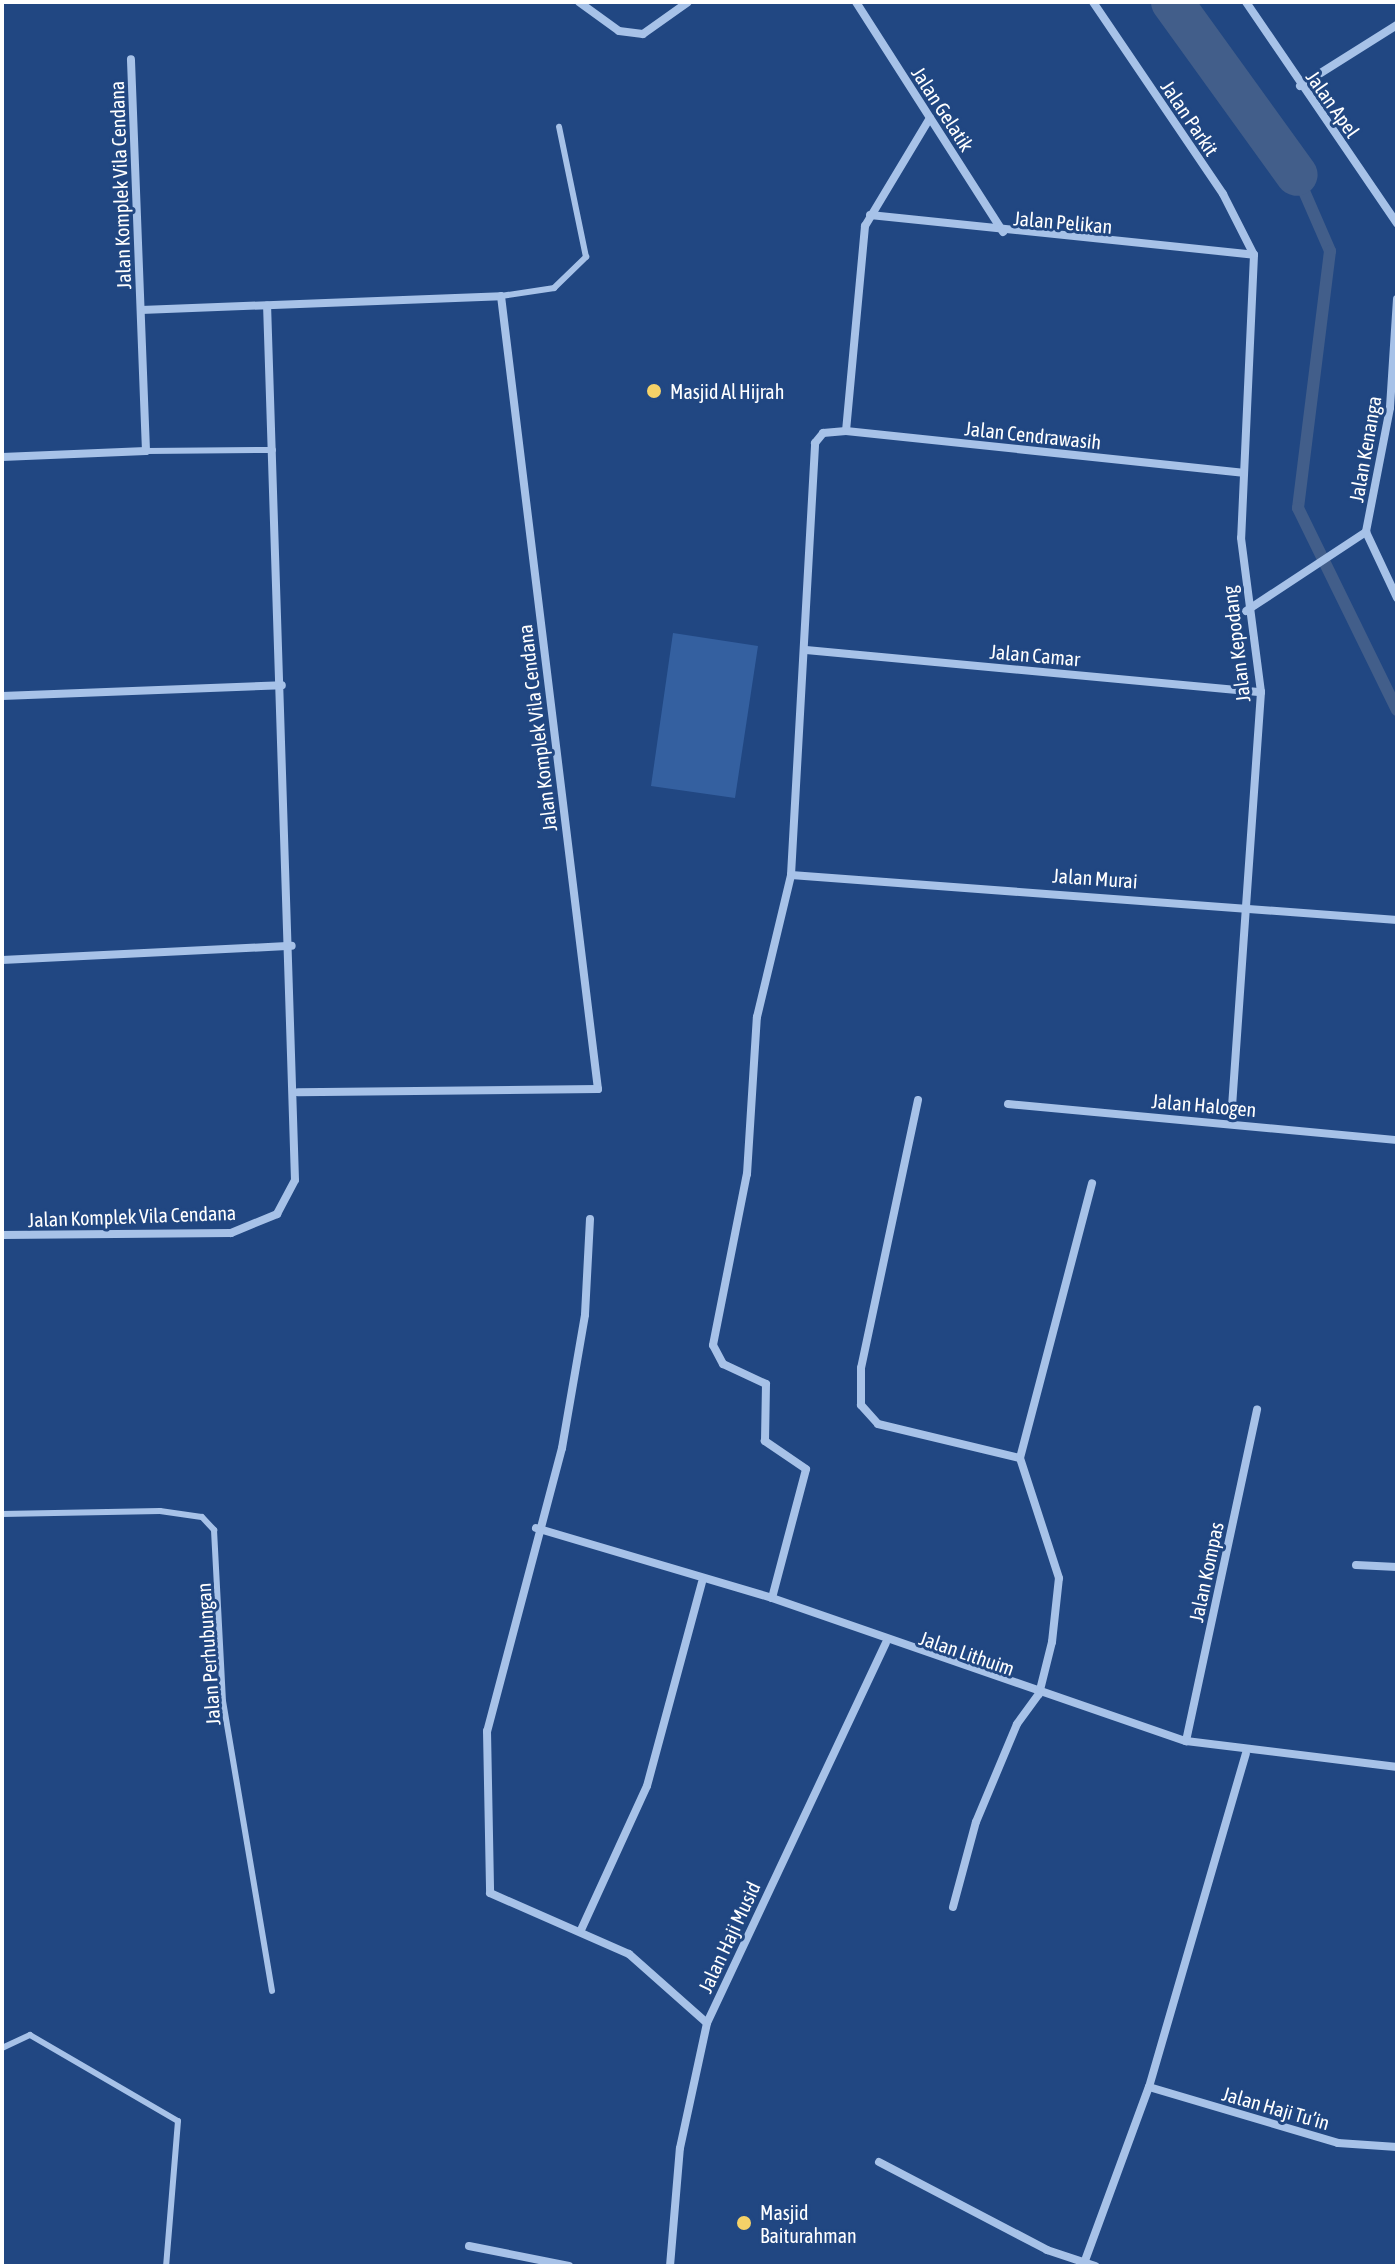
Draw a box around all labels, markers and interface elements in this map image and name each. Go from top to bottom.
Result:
street label: Jalan Gelatik [907,62,979,156]
street label: Jalan Apel [1301,66,1365,142]
street label: Jalan Parkit [1156,76,1224,160]
street label: Jalan Komplek Vila Cendana [104,80,136,290]
street label: Jalan Pelikan [1013,206,1113,238]
place label: Masjid Al Hijrah [670,379,784,403]
marker: Masjid Al Hijrah [645,382,663,400]
street label: Jalan Kenanga [1344,394,1386,504]
street label: Jalan Cendrawasih [964,416,1102,454]
street label: Jalan Kepodang [1217,584,1255,704]
street label: Jalan Komplek Vila Cendana [512,623,562,833]
street label: Jalan Camar [989,639,1081,671]
street label: Jalan Murai [1052,863,1138,893]
street label: Jalan Halogen [1151,1088,1257,1122]
street label: Jalan Komplek Vila Cendana [27,1200,237,1232]
street label: Jalan Kompas [1184,1520,1228,1624]
street label: Jalan Perhubungan [191,1582,225,1726]
street label: Jalan Lithuim [916,1626,1018,1680]
street label: Jalan Haji Musid [693,1878,765,1996]
street label: Jalan Haji Tu’in [1219,2081,1333,2135]
place label: Masjid Baiturahman [760,2200,857,2247]
marker: Masjid Baiturahman [735,2214,753,2232]

